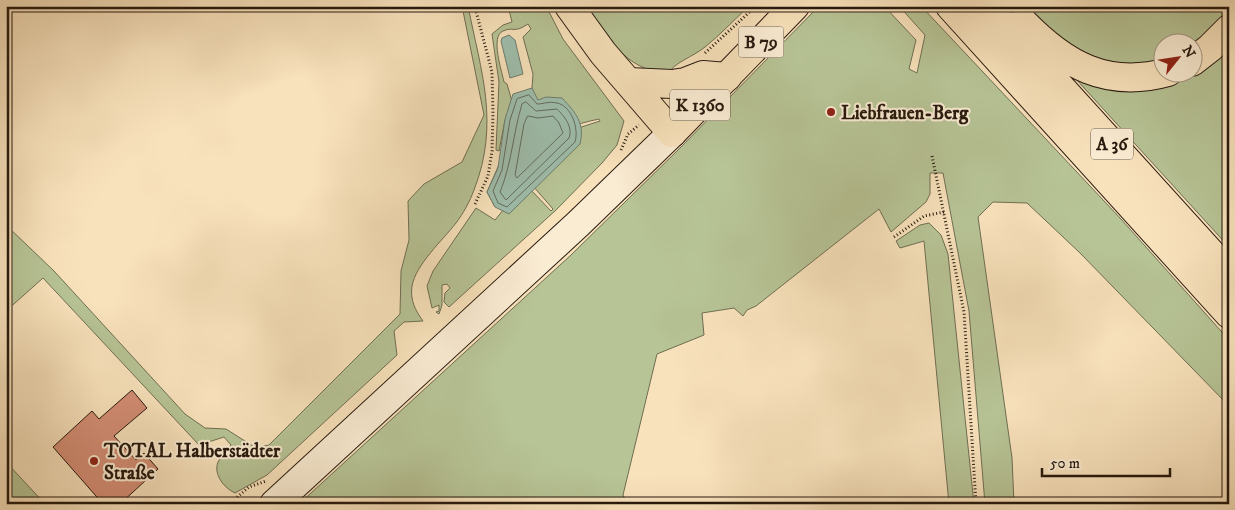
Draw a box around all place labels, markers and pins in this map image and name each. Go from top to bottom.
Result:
place label: Liebfrauen-Berg [841,102,969,125]
marker: Liebfrauen-Berg [825,106,837,118]
place label: TOTAL Halberstädter Straße [103,440,281,485]
marker: TOTAL Halberstädter Straße [88,455,100,467]

